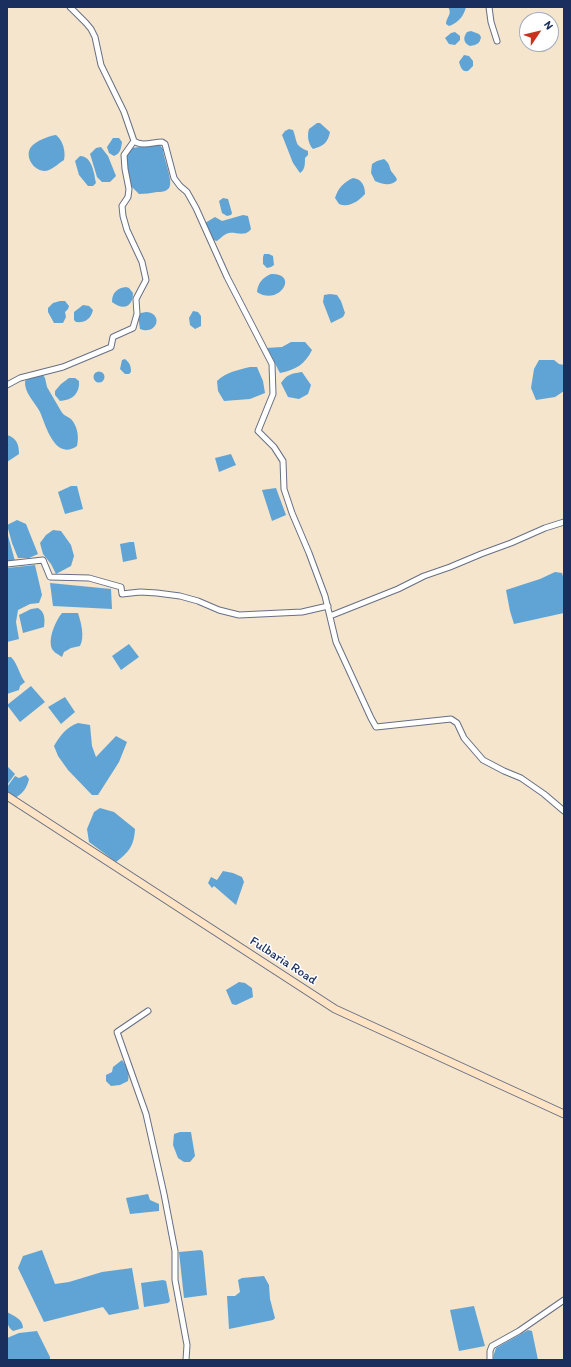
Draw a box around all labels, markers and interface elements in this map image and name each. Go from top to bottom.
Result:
north arrow [519,12,559,52]
text: N [541,19,556,32]
street label: Fulbaria Road [247,934,319,988]

